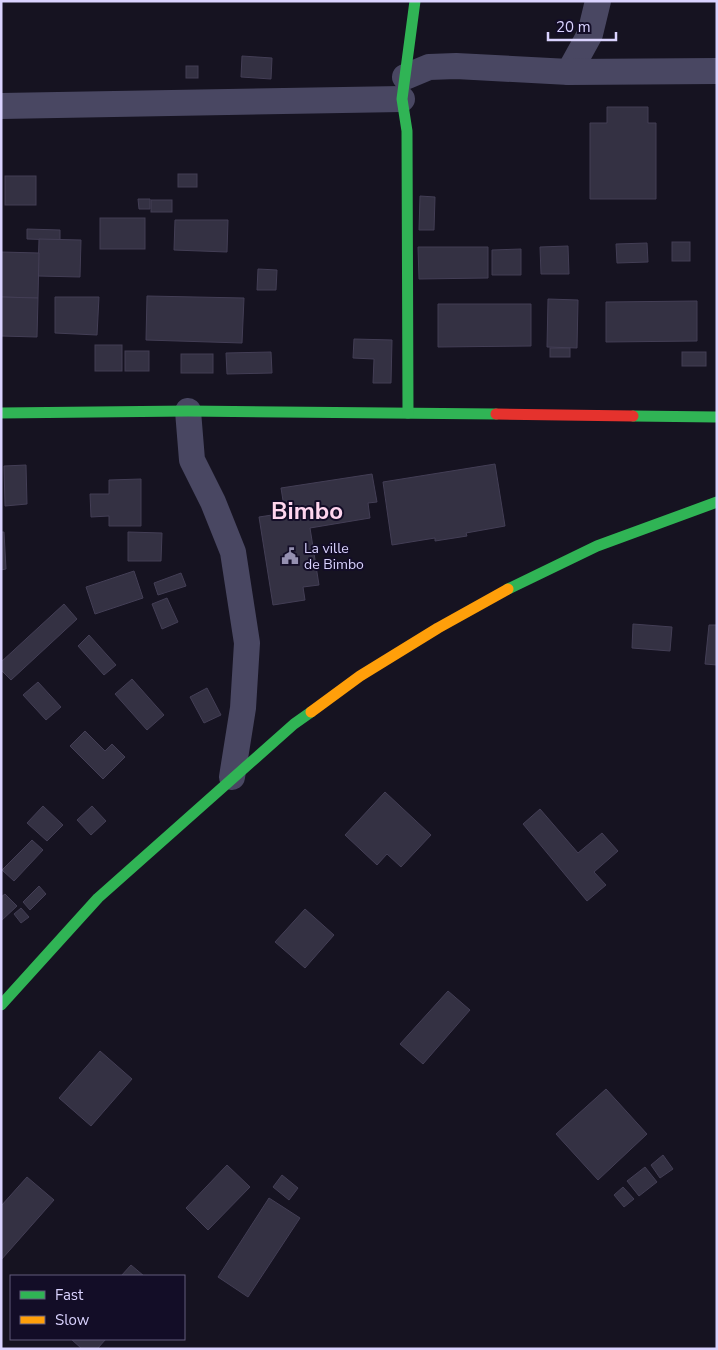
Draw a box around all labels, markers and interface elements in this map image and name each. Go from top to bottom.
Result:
scale bar [548,10,616,42]
text: 20 m [556,17,591,37]
district label: Bimbo [271,495,343,527]
place label: La ville de Bimbo [304,539,364,574]
public building icon: La ville de Bimbo [280,546,300,566]
legend [10,1275,185,1340]
text: Fast [55,1285,84,1305]
text: Slow [55,1310,90,1330]

